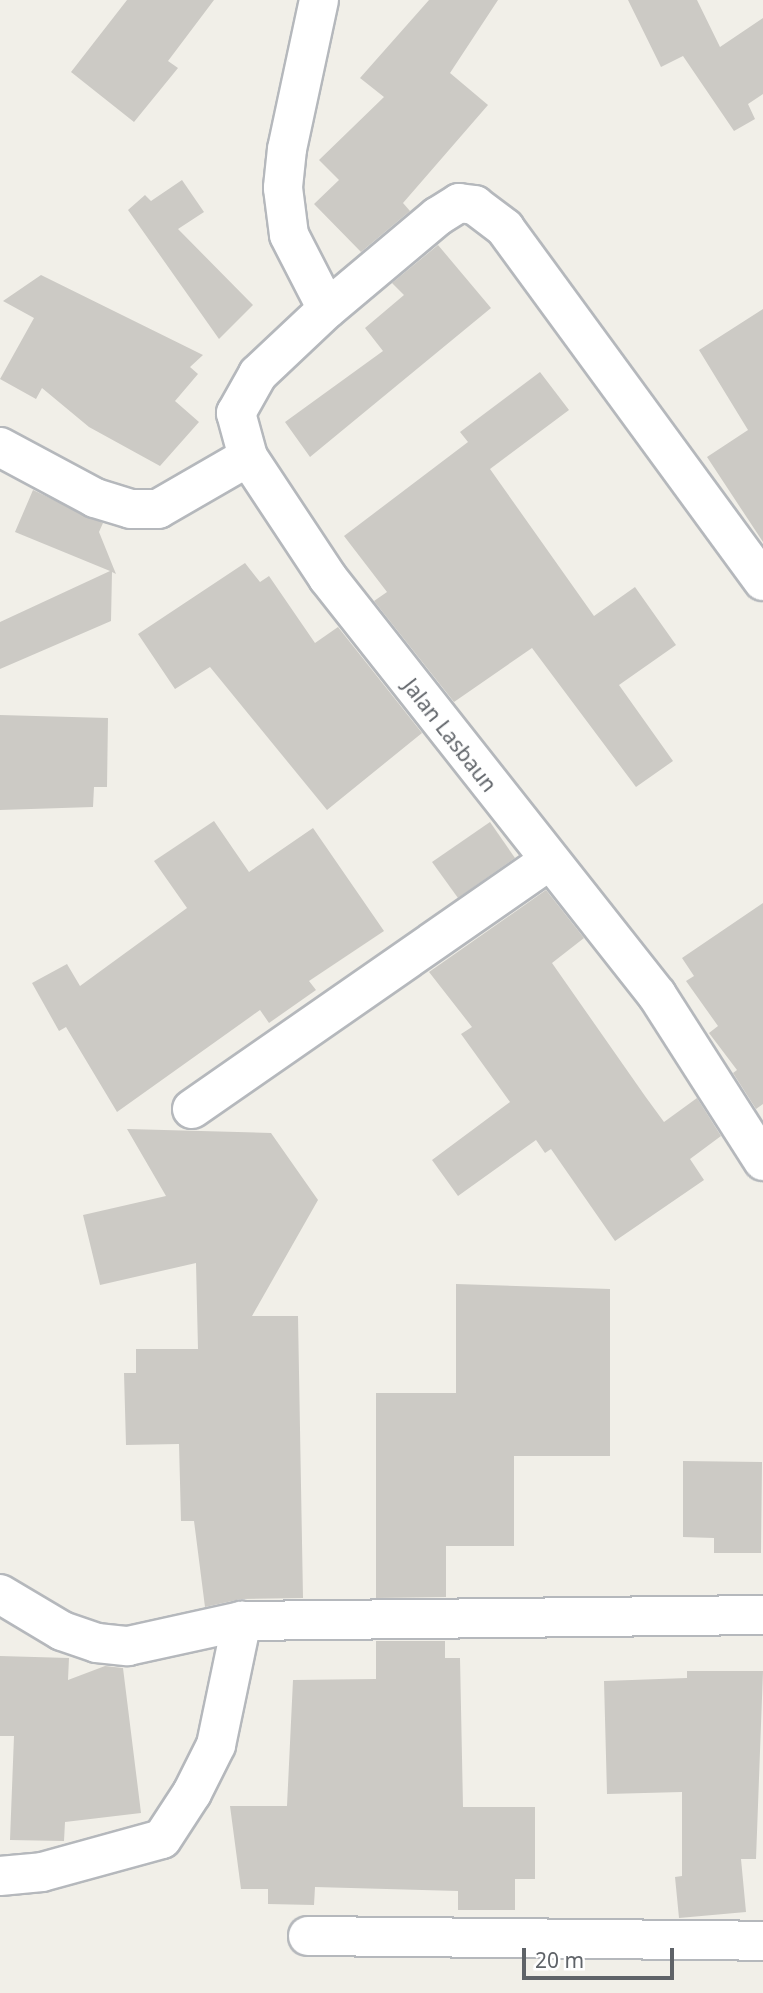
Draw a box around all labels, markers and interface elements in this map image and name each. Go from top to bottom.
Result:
street label: Jalan Lasbaun [398,673,502,797]
scale bar [525,1934,677,1978]
text: 20 m [535,1946,584,1974]

